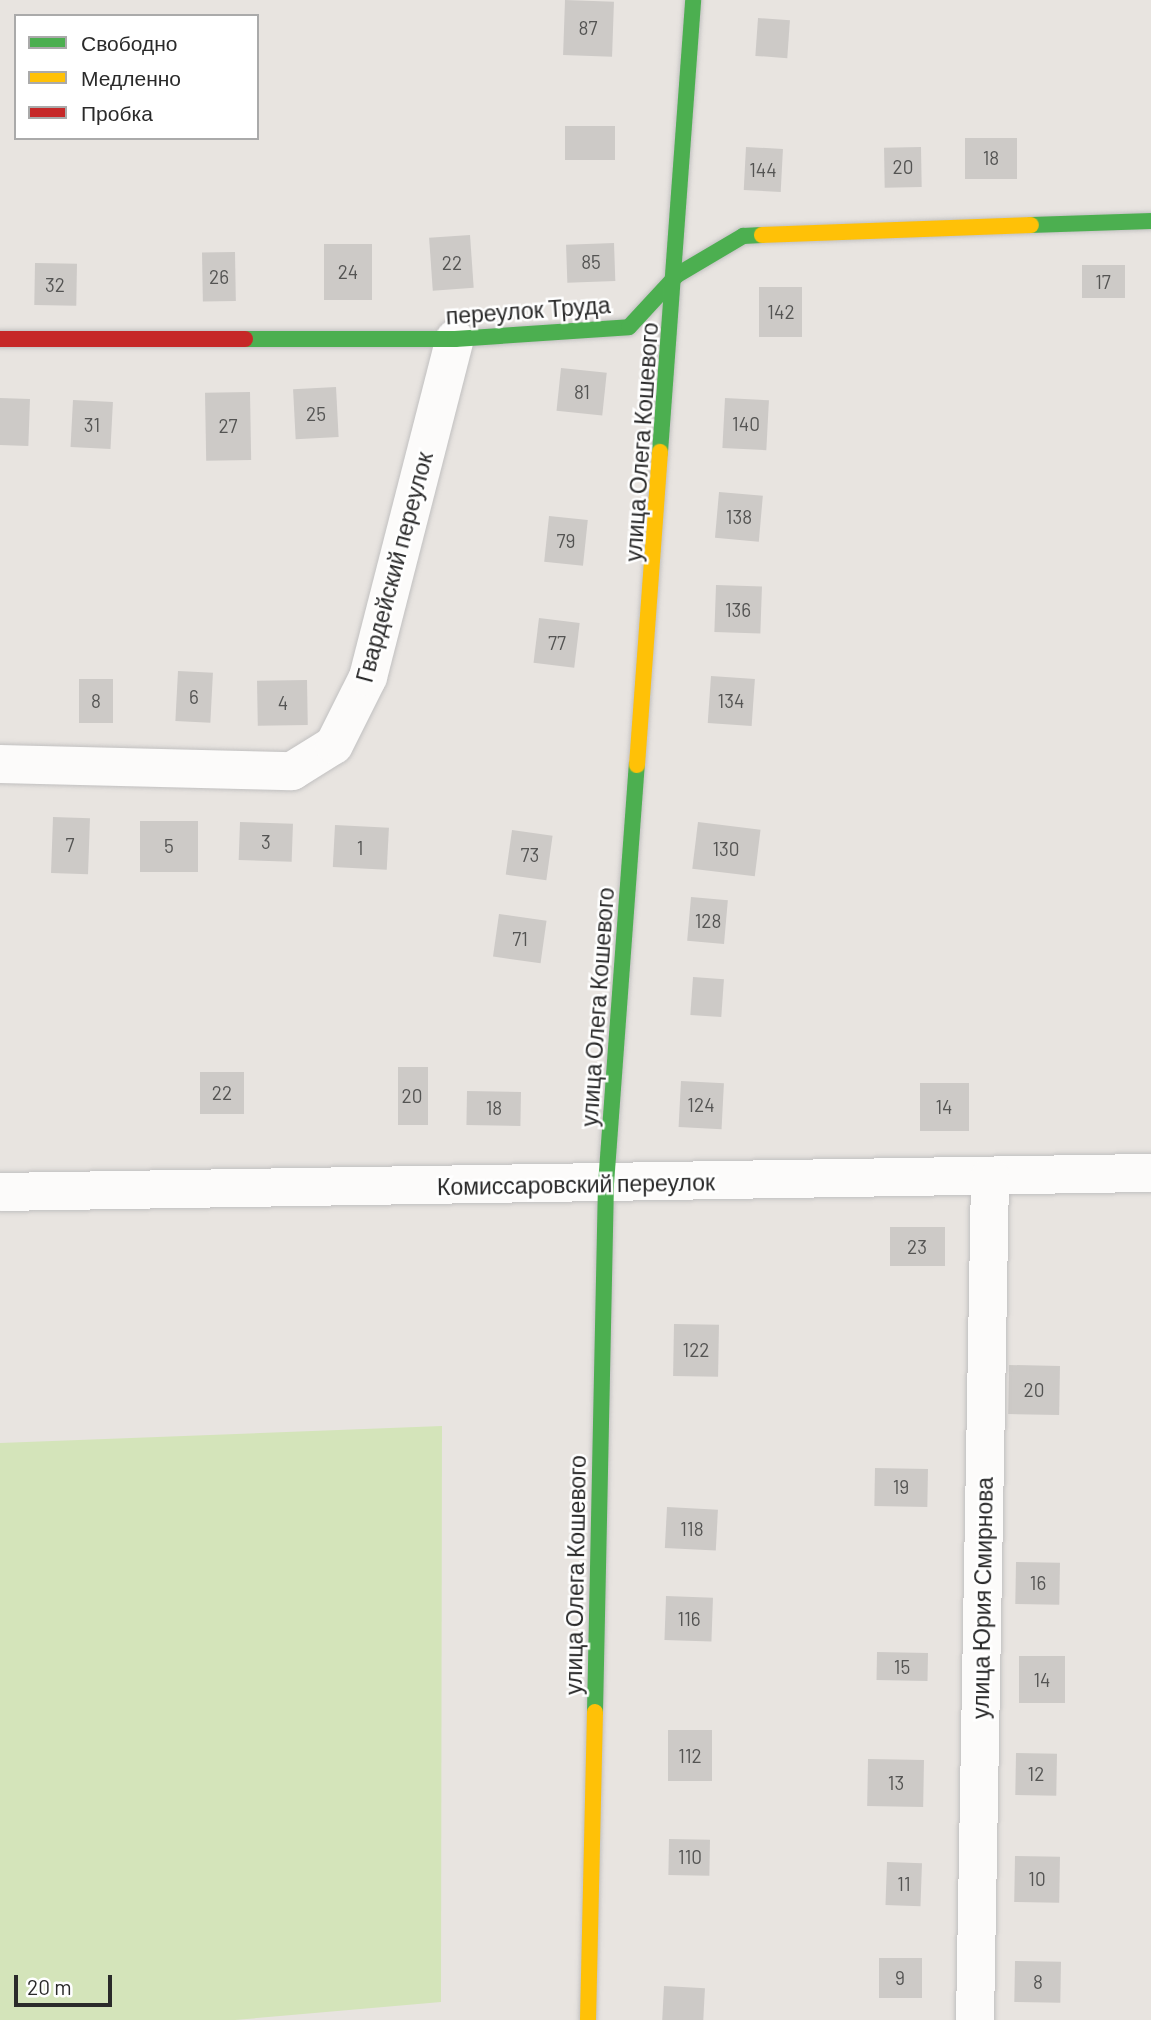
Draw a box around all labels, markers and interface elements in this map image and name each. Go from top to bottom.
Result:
legend [14,14,259,140]
house number: 87 [579,17,597,39]
text: Свободно [81,30,178,55]
text: Медленно [81,65,181,90]
text: Пробка [81,100,153,125]
house number: 18 [983,147,999,169]
house number: 20 [893,156,913,178]
house number: 144 [749,159,777,181]
house number: 85 [581,251,601,273]
house number: 22 [442,252,462,274]
house number: 24 [338,261,358,283]
house number: 26 [209,266,229,288]
house number: 17 [1095,271,1111,293]
house number: 32 [45,274,65,296]
street label: переулок Труда [445,290,611,330]
house number: 142 [767,301,795,323]
street label: улица Олега Кошевого [619,321,663,563]
house number: 81 [574,381,590,403]
house number: 25 [306,403,326,425]
house number: 140 [732,413,760,435]
house number: 31 [84,414,100,436]
house number: 27 [218,415,238,437]
street label: Гвардейский переулок [350,449,438,685]
house number: 138 [726,506,752,528]
house number: 79 [557,530,575,552]
house number: 136 [725,599,751,621]
house number: 77 [548,632,566,654]
house number: 6 [189,686,199,708]
house number: 8 [91,690,101,712]
house number: 134 [718,690,744,712]
house number: 4 [278,692,288,714]
house number: 3 [261,831,271,853]
house number: 7 [66,834,74,856]
house number: 5 [164,835,174,857]
house number: 1 [357,837,363,859]
house number: 130 [712,838,740,860]
house number: 73 [521,844,539,866]
street label: улица Олега Кошевого [575,886,619,1128]
house number: 128 [695,910,721,932]
house number: 71 [512,928,528,950]
house number: 22 [212,1082,232,1104]
house number: 20 [402,1085,422,1107]
house number: 124 [687,1094,715,1116]
house number: 14 [935,1096,953,1118]
house number: 18 [486,1097,502,1119]
street label: Комиссаровский переулок [437,1168,715,1200]
house number: 23 [907,1236,927,1258]
house number: 122 [682,1339,710,1361]
house number: 20 [1024,1379,1044,1401]
street label: улица Олега Кошевого [559,1455,591,1695]
house number: 19 [893,1476,909,1498]
street label: улица Юрия Смирнова [966,1477,998,1719]
house number: 118 [680,1518,704,1540]
house number: 16 [1030,1572,1046,1594]
house number: 116 [677,1608,701,1630]
house number: 15 [894,1656,910,1678]
house number: 14 [1033,1669,1051,1691]
house number: 112 [678,1745,702,1767]
house number: 12 [1028,1763,1044,1785]
house number: 13 [888,1772,904,1794]
house number: 110 [678,1846,702,1868]
house number: 10 [1028,1868,1046,1890]
house number: 11 [897,1873,911,1895]
scale bar [18,1960,116,2004]
house number: 9 [895,1967,905,1989]
house number: 8 [1033,1971,1043,1993]
text: 20 m [27,1974,72,1999]

